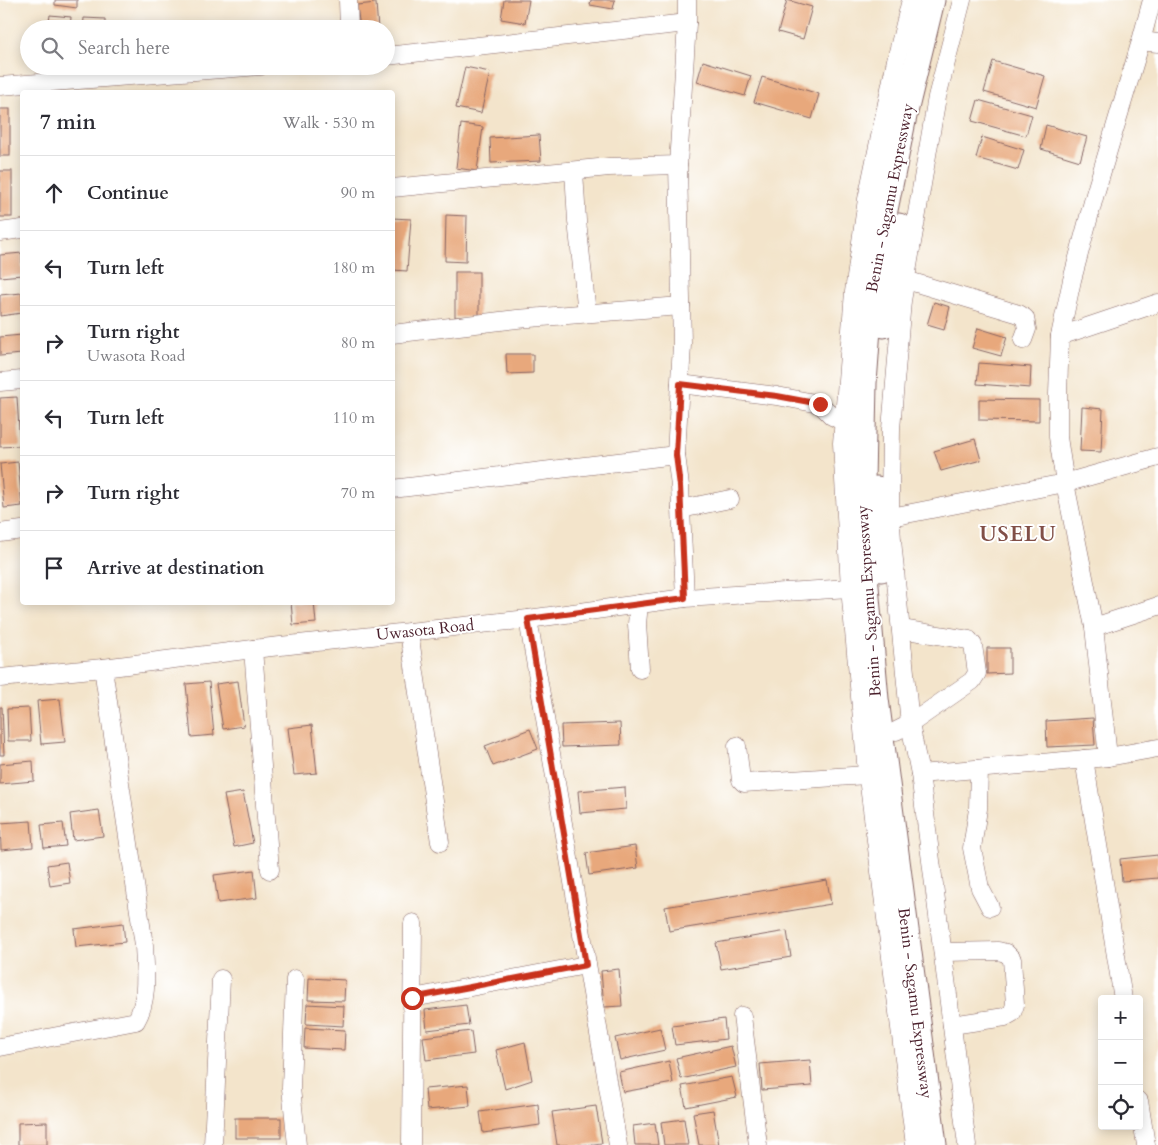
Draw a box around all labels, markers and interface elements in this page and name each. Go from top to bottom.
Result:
search box [20,20,395,75]
icon: search [38,34,66,62]
text: Search here [78,35,170,61]
street label: Benin - Sagamu Expressway [861,101,919,294]
text: 7 min [40,108,96,137]
text: Walk · 530 m [283,112,375,134]
icon: ahead [40,179,68,207]
text: Continue [87,180,169,206]
text: 90 m [341,182,375,204]
icon: left [40,254,68,282]
text: Turn left [87,255,164,281]
text: 180 m [333,257,375,279]
text: Turn right [87,319,179,345]
icon: right [40,329,68,357]
text: 80 m [341,332,375,354]
text: Uwasota Road [87,345,185,367]
route end [809,393,832,416]
icon: left [40,404,68,432]
text: Turn left [87,405,164,431]
text: 110 m [333,407,375,429]
icon: right [40,479,68,507]
text: Turn right [87,480,179,506]
text: 70 m [341,482,375,504]
street label: Benin - Sagamu Expressway [851,504,887,698]
district label: USELU [979,520,1057,549]
icon: arrive [40,554,68,582]
text: Arrive at destination [87,555,264,581]
street label: Uwasota Road [375,614,475,646]
street label: Benin - Sagamu Expressway [892,906,938,1100]
route start [401,987,424,1010]
map controls [1098,995,1143,1130]
button: + [1098,995,1143,1040]
button: − [1098,1040,1143,1085]
button: locate [1098,1085,1143,1130]

